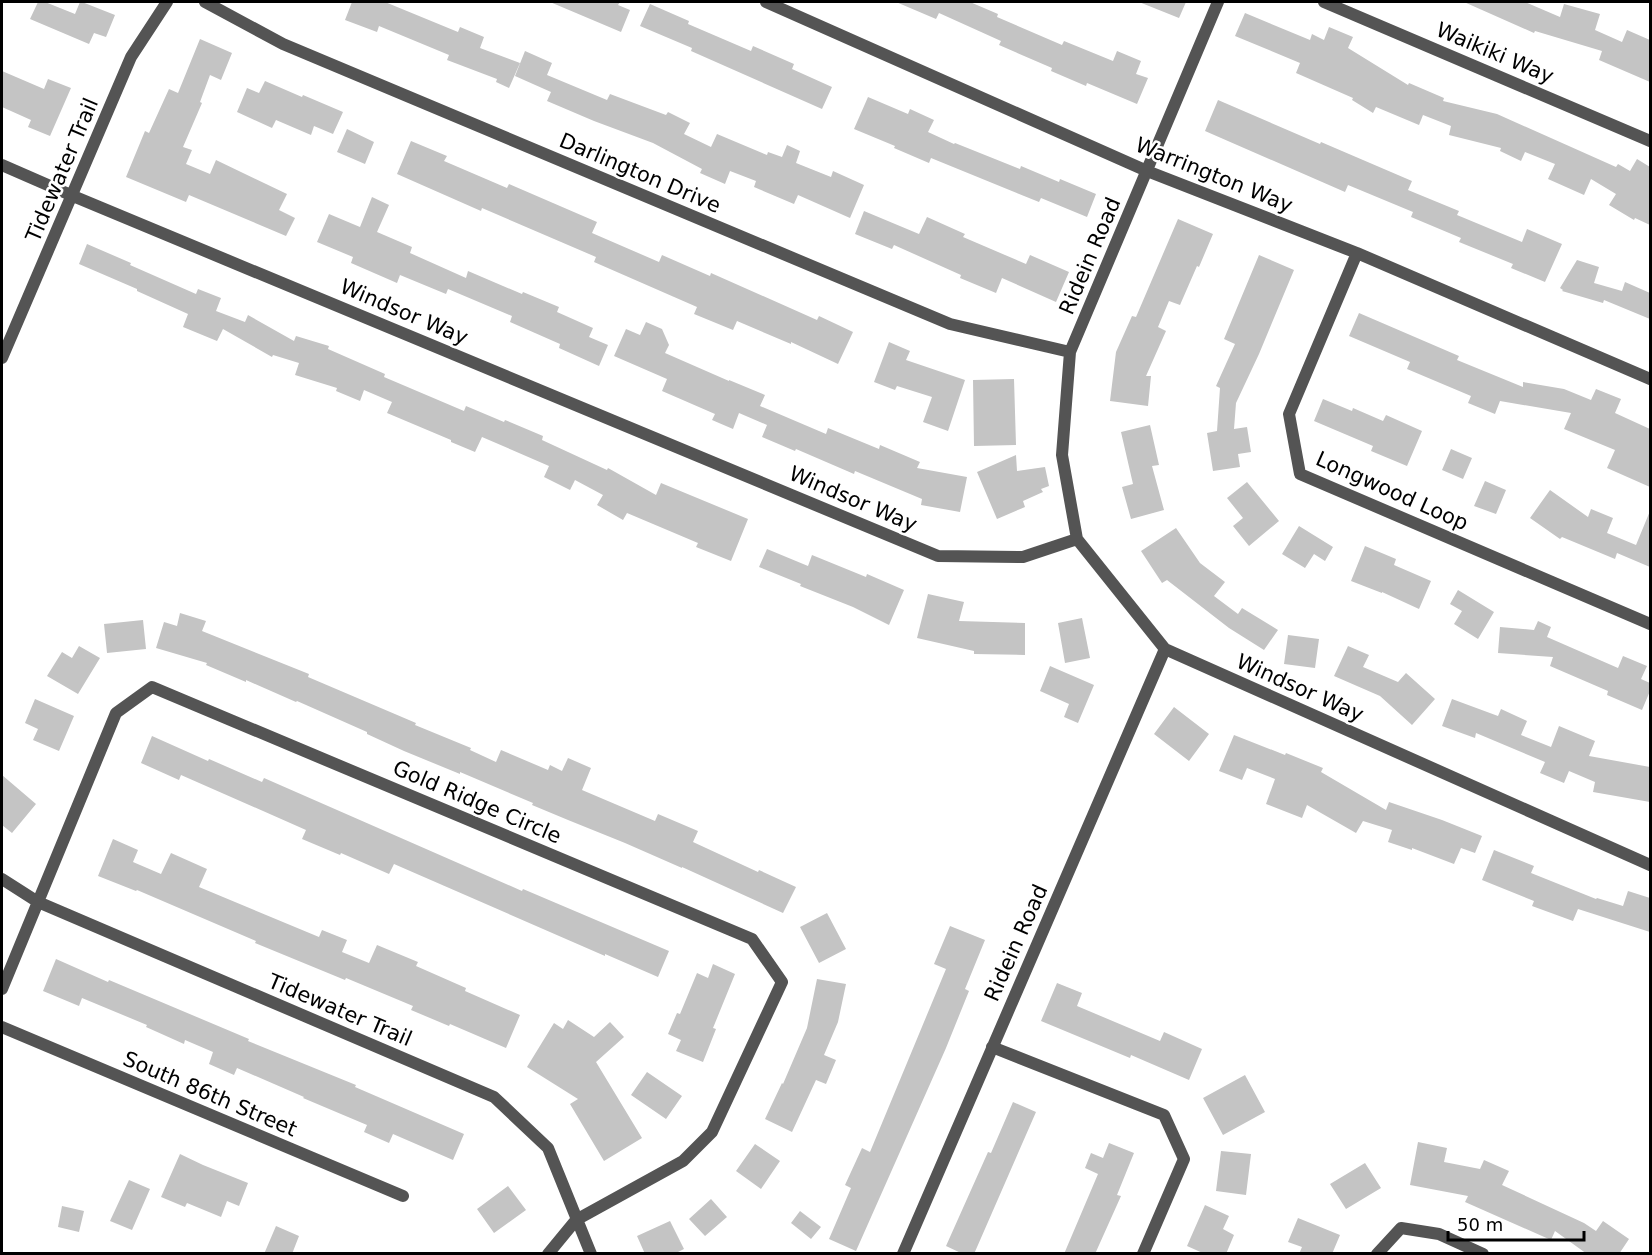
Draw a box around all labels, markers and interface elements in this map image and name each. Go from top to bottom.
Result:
street label: Waikiki Way [1433,17,1557,89]
street label: Tidewater Trail [21,95,103,246]
street label: Darlington Drive [556,128,724,218]
street label: Warrington Way [1132,133,1296,217]
street label: Ridein Road [1054,194,1126,318]
street label: Windsor Way [336,274,472,350]
street label: Longwood Loop [1312,447,1472,535]
street label: Windsor Way [785,461,921,537]
street label: Windsor Way [1233,649,1367,727]
street label: Gold Ridge Circle [389,756,565,848]
street label: Ridein Road [980,881,1052,1005]
street label: Tidewater Trail [264,969,415,1051]
street label: South 86th Street [119,1047,301,1141]
scale bar [1448,1204,1584,1242]
text: 50 m [1457,1214,1503,1235]

